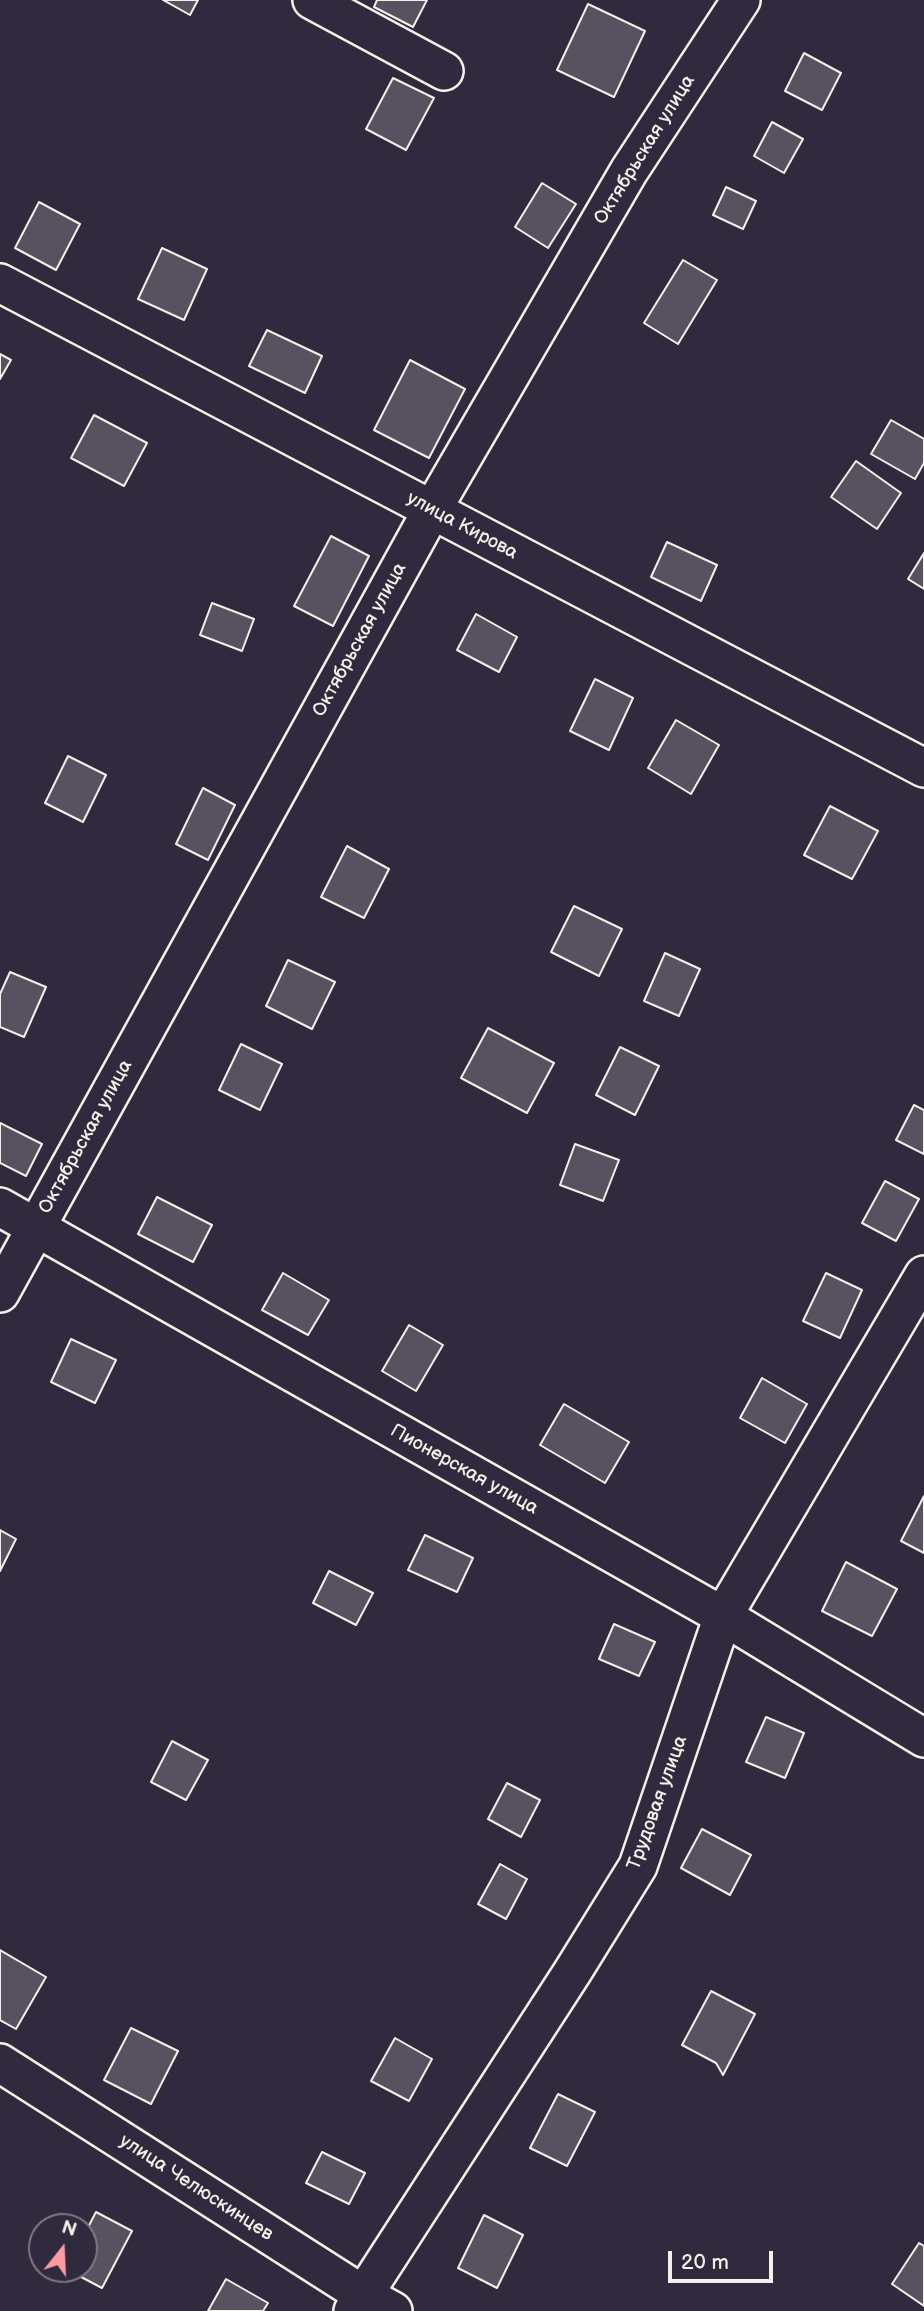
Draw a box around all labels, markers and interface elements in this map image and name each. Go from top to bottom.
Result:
street label: Октябрьская улица [590,71,700,229]
street label: улица Кирова [403,487,521,565]
street label: Октябрьская улица [308,559,412,721]
street label: Октябрьская улица [34,1056,138,1218]
street label: Пионерская улица [386,1420,542,1520]
street label: Трудовая улица [623,1733,693,1873]
street label: улица Челюскинцев [115,2130,277,2246]
north arrow [28,2213,98,2283]
text: N [59,2216,79,2243]
scale bar [672,2238,777,2282]
text: 20 m [681,2250,729,2275]

